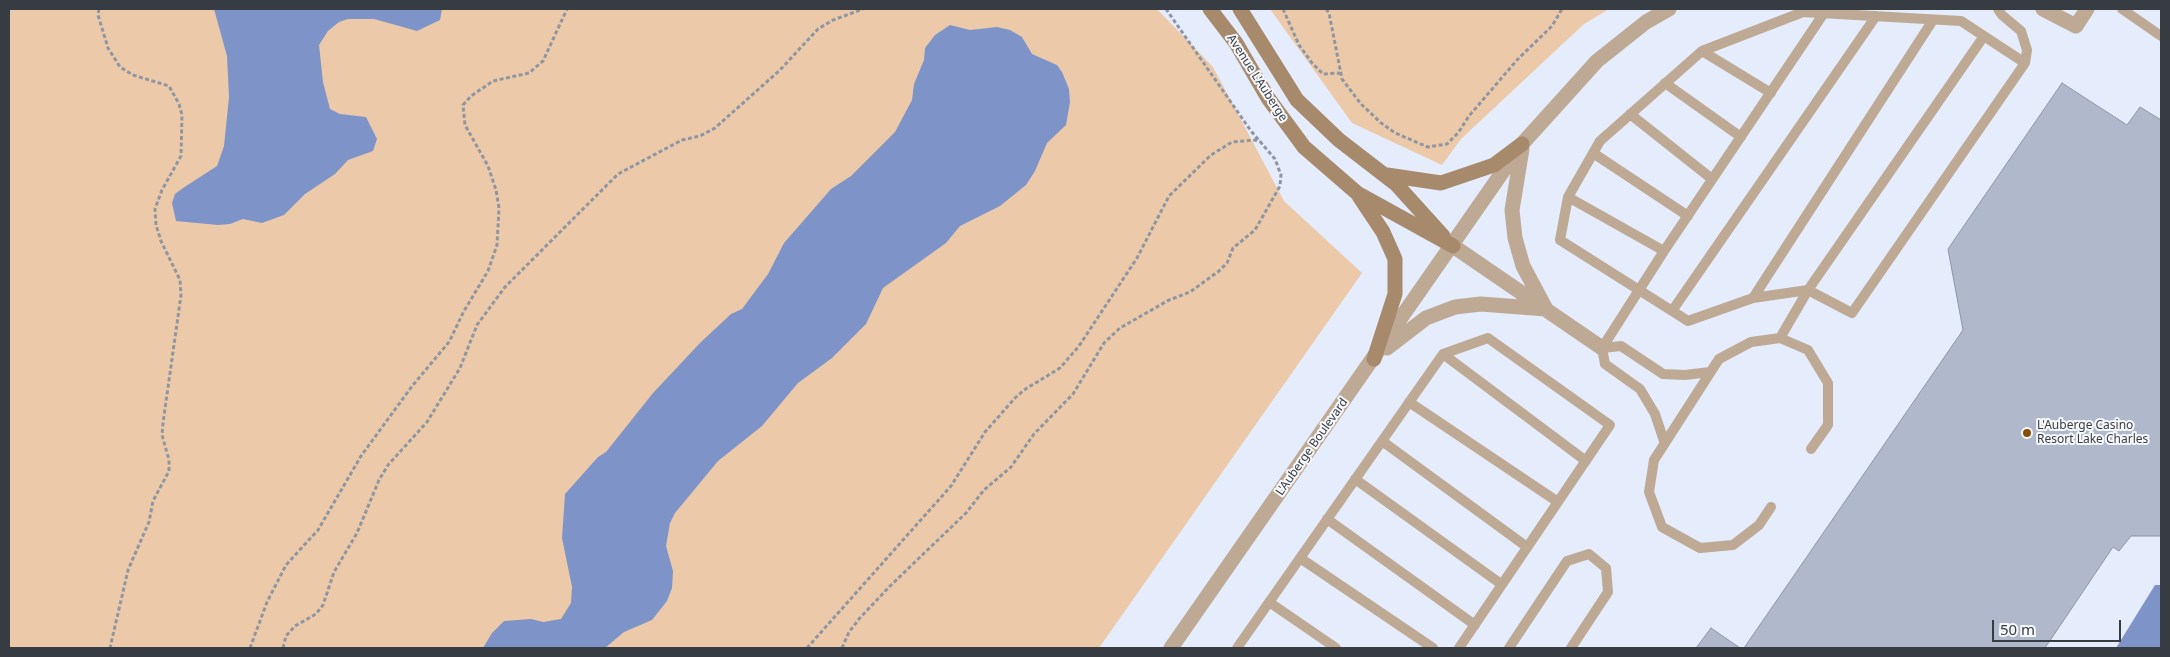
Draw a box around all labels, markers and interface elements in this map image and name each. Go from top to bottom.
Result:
street label: Avenue L'Auberge [1224,32,1290,124]
street label: L'Auberge Boulevard [1273,396,1351,498]
place label: L'Auberge Casino Resort Lake Charles [2037,419,2148,447]
marker: L'Auberge Casino Resort Lake Charles [2021,427,2033,439]
scale bar [1995,610,2124,642]
text: 50 m [2000,619,2035,639]

